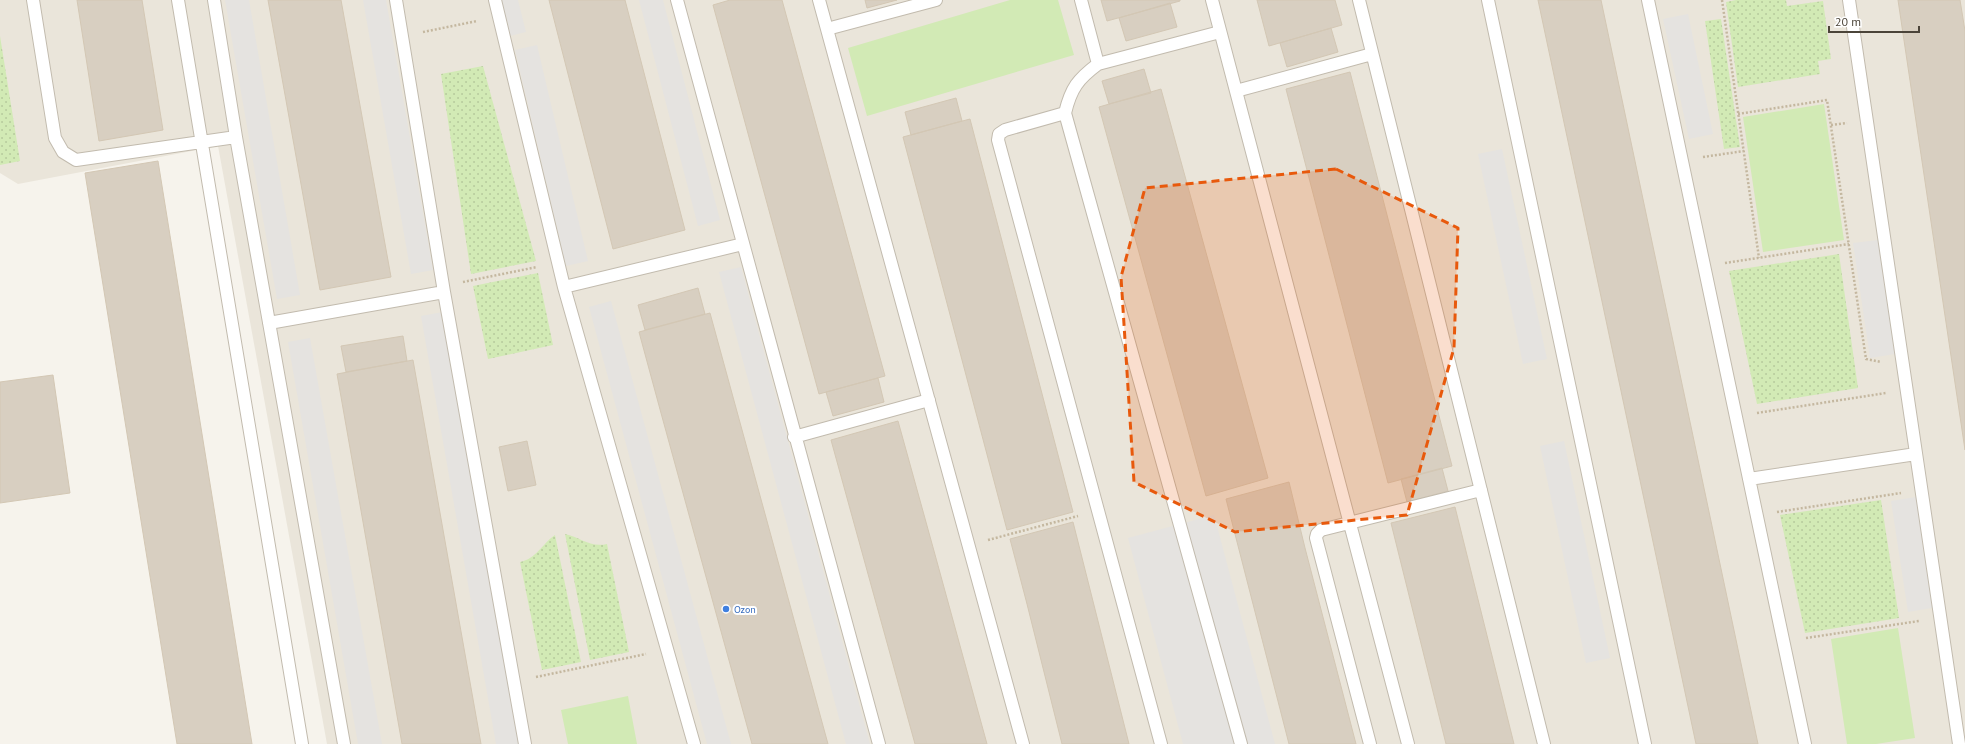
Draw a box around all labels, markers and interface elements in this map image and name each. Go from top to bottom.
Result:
scale bar [1829,8,1919,34]
text: 20 m [1835,14,1861,29]
place label: Ozon [734,603,756,616]
marker: Ozon [721,604,731,614]

